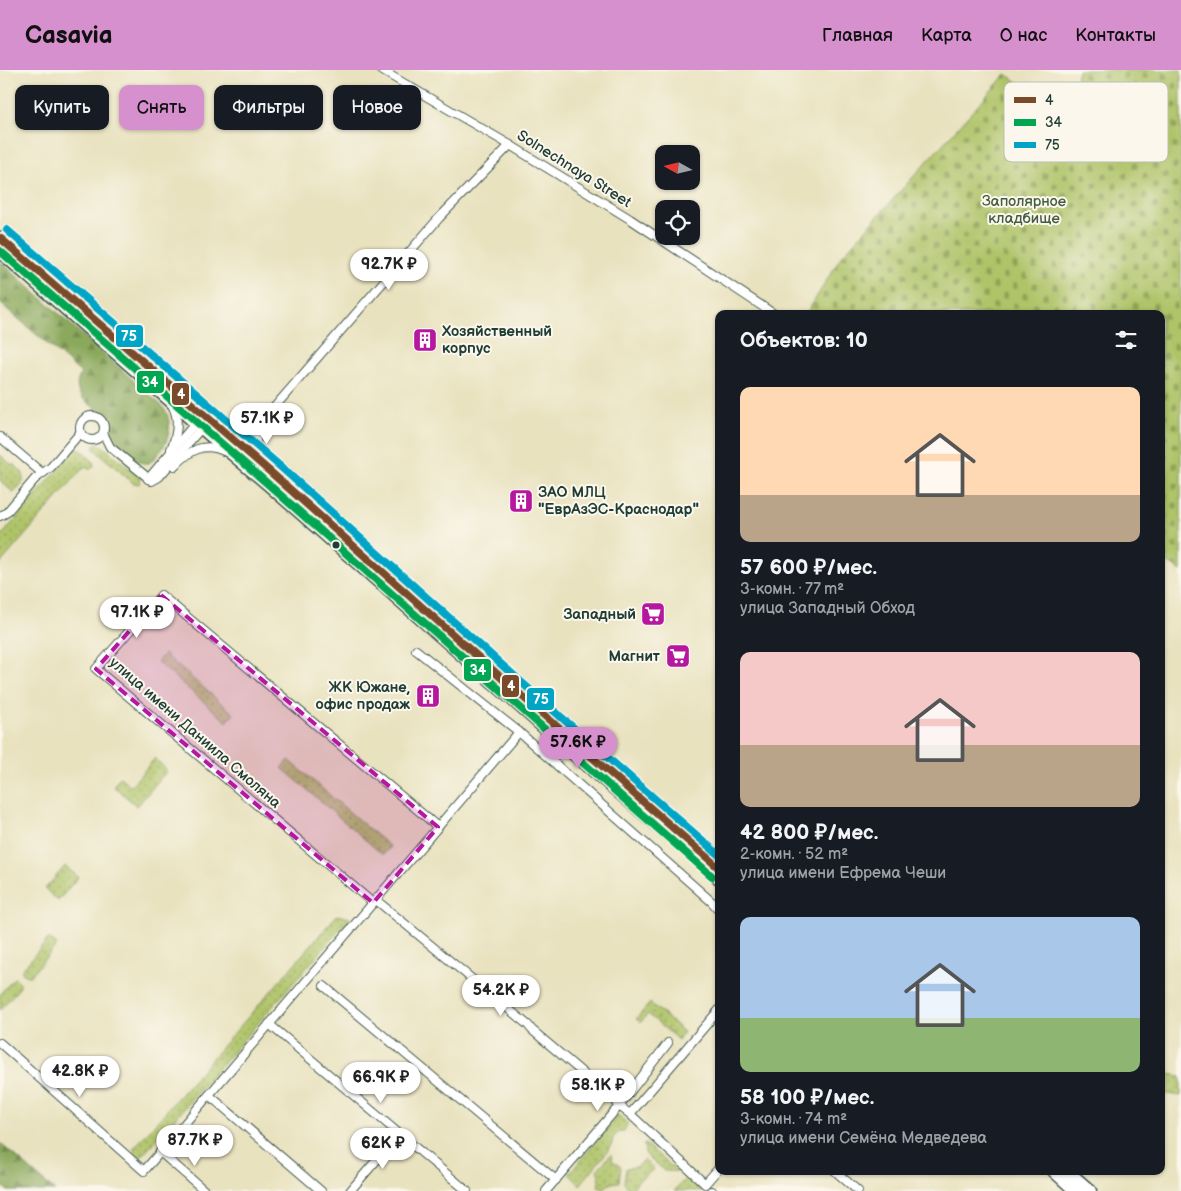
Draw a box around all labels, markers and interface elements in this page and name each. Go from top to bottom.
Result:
text: Casavia [25,21,112,50]
text: Главная [822,25,893,46]
text: Карта [921,25,972,46]
text: О нас [1000,25,1047,46]
text: Контакты [1075,25,1156,46]
legend [1004,82,1168,162]
chip: Купить [15,85,109,130]
chip: Снять [119,85,204,130]
chip: Фильтры [214,85,323,130]
chip: Новое [333,85,421,130]
text: 4 [1045,92,1054,109]
text: 34 [1045,114,1063,131]
street label: Solnechnaya Street [513,126,635,212]
text: 75 [1045,137,1060,154]
north arrow [655,145,700,190]
map controls [655,145,700,245]
park label: Заполярное кладбище [982,192,1066,228]
button: locate [655,200,700,245]
pin: 92.7K ₽ [343,248,435,291]
text: 92.7K ₽ [361,255,417,274]
place label: Хозяйственный корпус [441,322,552,358]
line badge: 75 [115,324,144,348]
icon: filters [1112,326,1140,354]
building icon: Хозяйственный корпус [412,327,438,353]
text: 75 [121,328,137,345]
text: Объектов: 10 [740,328,868,353]
line badge: 34 [136,370,165,394]
text: 34 [142,374,159,391]
line badge: 4 [171,382,190,406]
text: 4 [177,386,186,403]
pin: 57.1K ₽ [221,402,313,445]
text: 57.1K ₽ [241,409,293,428]
icon: home [895,420,985,510]
place label: ЗАО МЛЦ "ЕврАзЭС-Краснодар" [538,483,699,519]
building icon: ЗАО МЛЦ "ЕврАзЭС-Краснодар" [508,488,534,514]
unlabelled marker [331,540,341,550]
text: 57 600 ₽/мес. [740,555,877,580]
text: 3-комн. · 77 m² [740,580,844,599]
pin: 97.1K ₽ [91,596,183,639]
text: улица Западный Обход [740,599,915,618]
supermarket icon: Западный [640,601,666,627]
text: 97.1K ₽ [111,603,163,622]
place label: Западный [563,605,636,624]
supermarket icon: Магнит [665,643,691,669]
place label: Магнит [608,647,661,666]
street label: улица имени Даниила Смоляна [105,653,285,813]
line badge: 34 [463,658,492,682]
text: 34 [470,662,487,679]
line badge: 4 [501,674,520,698]
place label: ЖК Южане, офис продаж [316,678,411,714]
text: 4 [507,678,516,695]
building icon: ЖК Южане, офис продаж [415,683,441,709]
icon: home [895,685,985,775]
line badge: 75 [526,687,555,711]
text: 75 [533,691,549,708]
pin: 57.6K ₽ [532,726,624,769]
text: 57.6K ₽ [550,733,606,752]
text: 42 800 ₽/мес. [740,820,878,845]
text: 2-комн. · 52 m² [740,845,848,864]
text: улица имени Ефрема Чеши [740,864,946,883]
icon: home [895,950,985,1040]
pin: 54.2K ₽ [455,974,547,1017]
text: 54.2K ₽ [473,981,529,1000]
pin: 42.8K ₽ [34,1056,126,1098]
text: 42.8K ₽ [52,1062,108,1081]
pin: 66.9K ₽ [335,1062,427,1104]
text: 66.9K ₽ [353,1068,409,1087]
pin: 58.1K ₽ [552,1070,644,1112]
text: 58.1K ₽ [571,1076,625,1095]
text: 58 100 ₽/мес. [740,1085,874,1110]
text: 3-комн. · 74 m² [740,1110,847,1129]
pin: 87.7K ₽ [149,1124,241,1167]
pin: 62K ₽ [348,1128,418,1170]
text: улица имени Семёна Медведева [740,1129,987,1148]
text: 87.7K ₽ [167,1131,223,1150]
text: 62K ₽ [361,1134,405,1153]

